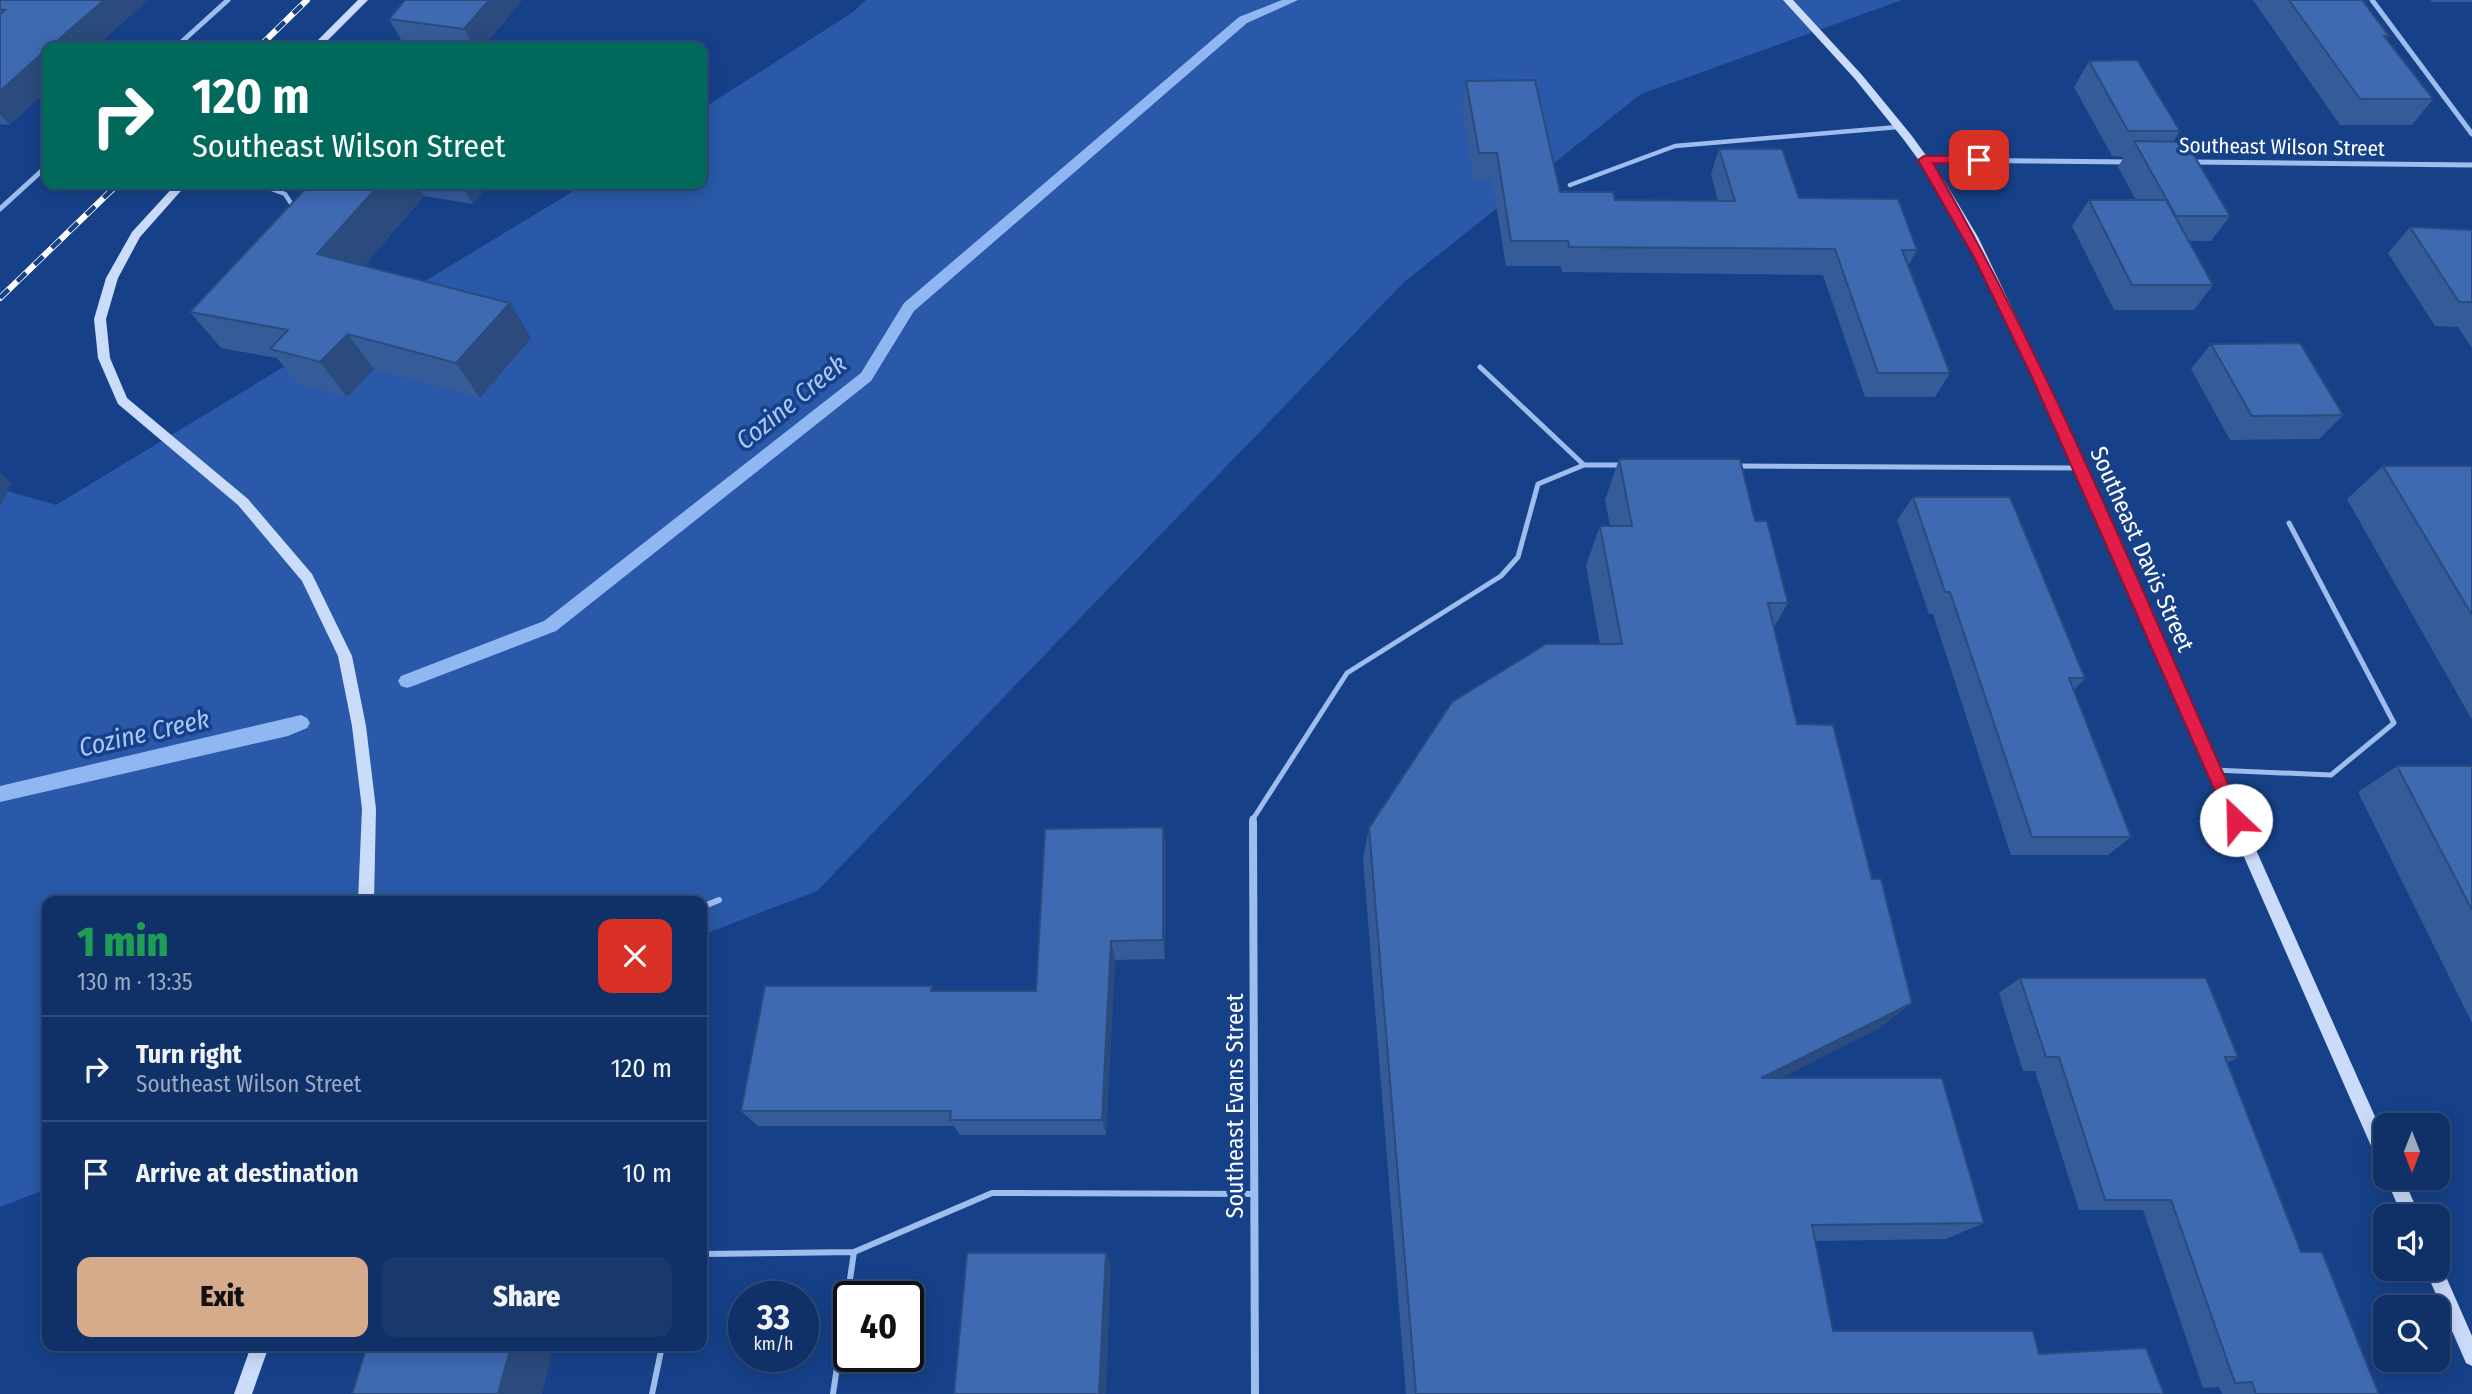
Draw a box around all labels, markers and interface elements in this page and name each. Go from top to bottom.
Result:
text: 120 m [192,67,310,126]
icon: right [77,70,168,161]
text: Southeast Wilson Street [192,127,505,165]
pin [1949,130,2009,190]
street label: Southeast Wilson Street [2179,132,2385,162]
icon: arrive [1960,141,1998,179]
water label: Cozine Creek [730,348,853,456]
street label: Southeast Davis Street [2084,442,2200,656]
water label: Cozine Creek [76,703,213,764]
position arrow [2199,783,2273,857]
text: 1 min [77,917,168,967]
button: close [598,919,672,993]
text: 130 m · 13:35 [77,968,192,996]
street label: Southeast Evans Street [1221,993,1249,1218]
text: Turn right [136,1039,242,1070]
icon: right [77,1050,115,1088]
text: 120 m [611,1053,672,1084]
text: Southeast Wilson Street [136,1070,361,1098]
north arrow [2373,1113,2450,1190]
map controls [2373,1113,2450,1372]
icon: arrive [77,1155,115,1193]
text: Arrive at destination [136,1158,359,1189]
text: 10 m [622,1158,672,1189]
button: sound [2373,1204,2450,1281]
button: Exit [77,1257,368,1337]
button: Share [382,1257,672,1337]
speed limit sign: 40 [833,1281,924,1372]
button: search [2373,1295,2450,1372]
text: 33 [757,1296,790,1338]
text: km/h [753,1333,794,1355]

